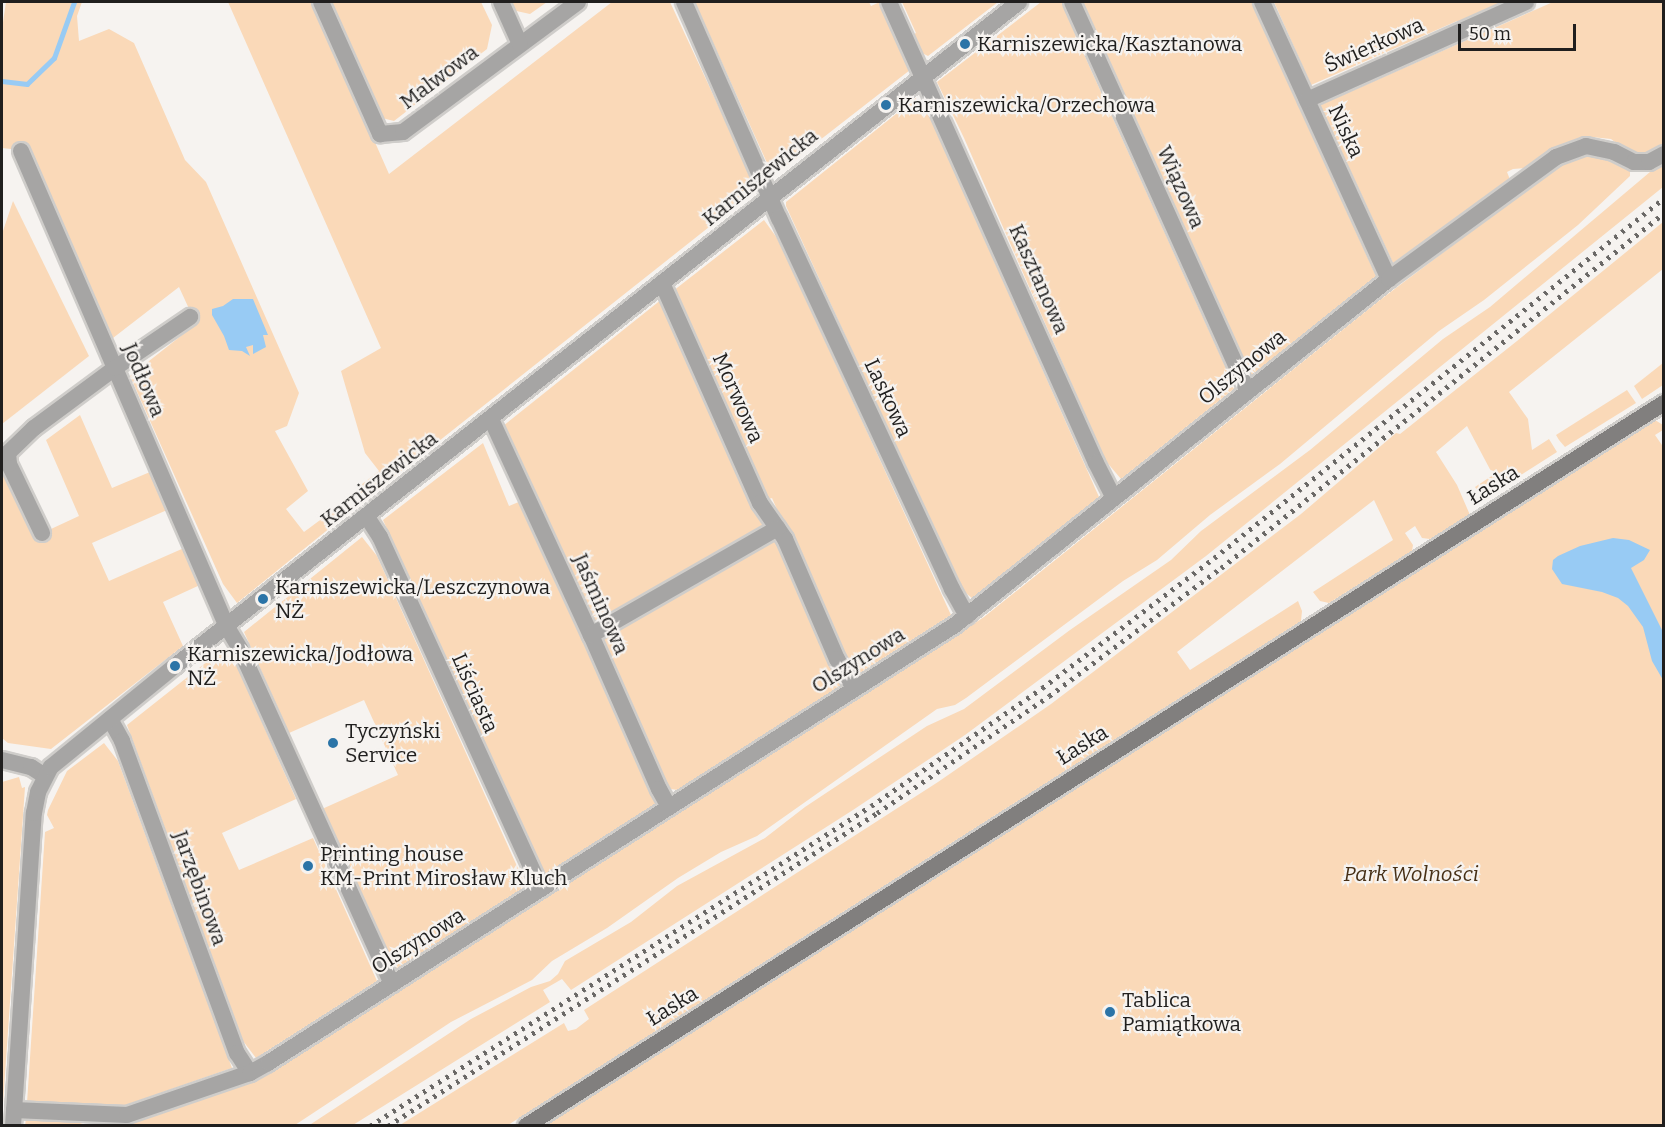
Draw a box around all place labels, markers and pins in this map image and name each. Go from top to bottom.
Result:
place label: Karniszewicka/Kasztanowa [977,31,1242,57]
marker: Karniszewicka/Kasztanowa [958,37,972,51]
place label: Karniszewicka/Orzechowa [898,92,1155,118]
marker: Karniszewicka/Orzechowa [879,98,893,112]
place label: Karniszewicka/Leszczynowa NŻ [275,574,550,624]
marker: Karniszewicka/Leszczynowa NŻ [256,592,270,606]
place label: Karniszewicka/Jodłowa NŻ [187,641,413,691]
marker: Karniszewicka/Jodłowa NŻ [168,659,182,673]
place label: Tyczyński Service [345,718,440,768]
marker: Tyczyński Service [326,736,340,750]
place label: Printing house KM-Print Mirosław Kluch [320,841,567,891]
marker: Printing house KM-Print Mirosław Kluch [301,859,315,873]
place label: Tablica Pamiątkowa [1122,987,1241,1037]
marker: Tablica Pamiątkowa [1103,1005,1117,1019]

